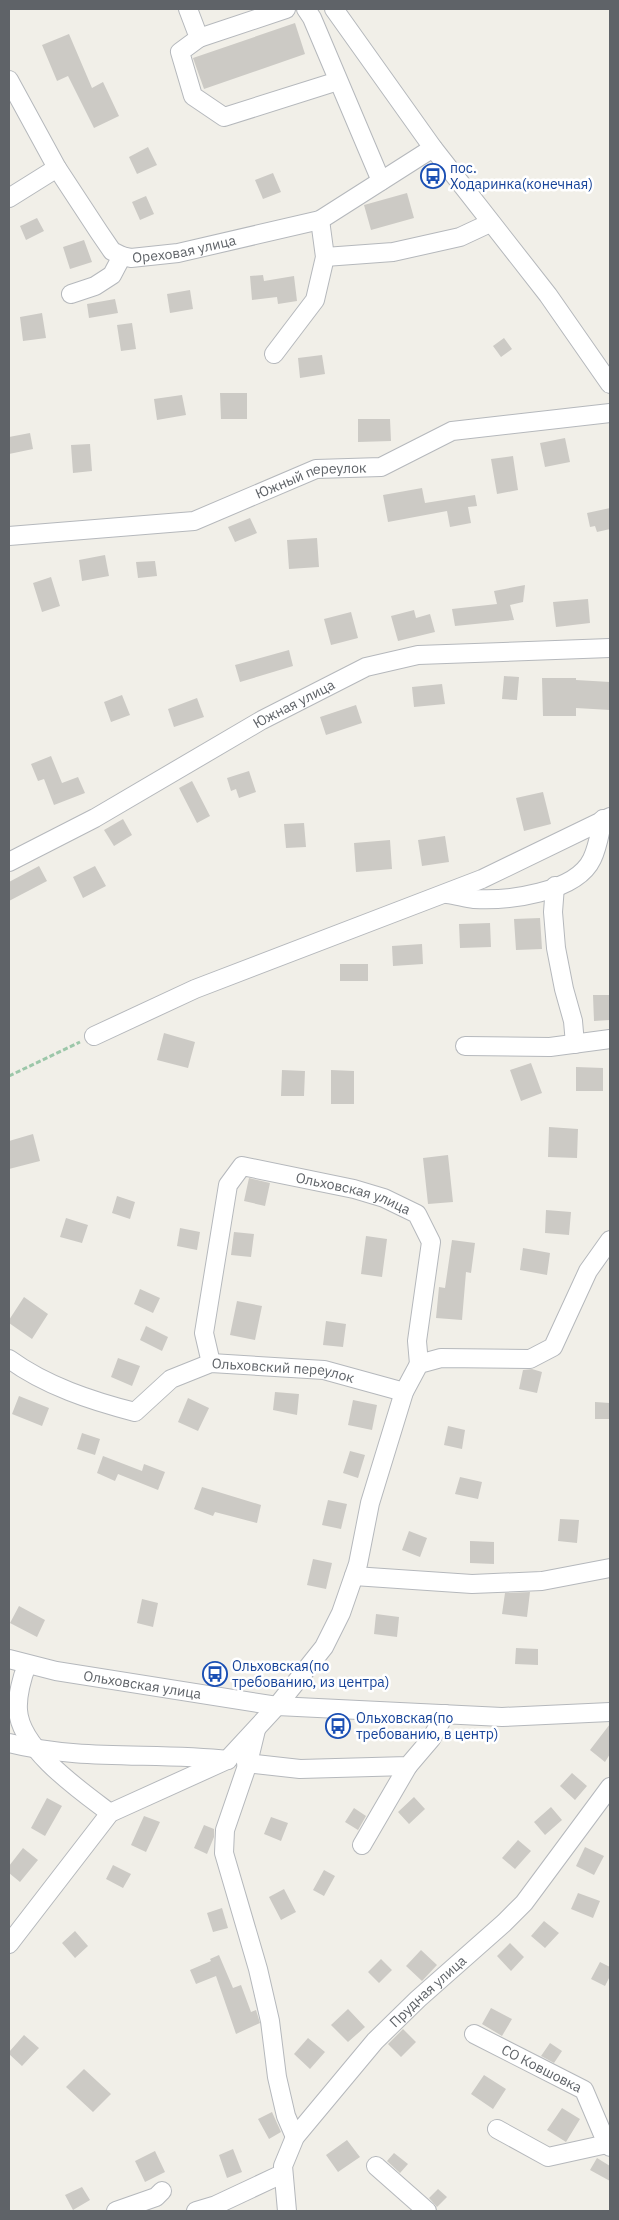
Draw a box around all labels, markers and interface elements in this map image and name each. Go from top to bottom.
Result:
place label: пос. Ходаринка(конечная) [450,159,593,193]
bus stop icon: пос. Ходаринка(конечная) [420,163,446,189]
street label: Ореховая улица [131,231,238,267]
street label: Южный переулок [253,458,367,503]
street label: Южная улица [250,675,338,732]
street label: Ольховская улица [294,1168,414,1219]
street label: Ольховский переулок [211,1354,357,1387]
place label: Ольховская(по требованию, из центра) [232,1657,389,1691]
bus stop icon: Ольховская(по требованию, из центра) [202,1661,228,1687]
street label: Ольховская улица [82,1666,203,1703]
place label: Ольховская(по требованию, в центр) [356,1709,499,1743]
bus stop icon: Ольховская(по требованию, в центр) [325,1713,351,1739]
street label: Прудная улица [385,1951,470,2031]
street label: СО Ковшовка [498,2040,586,2097]

